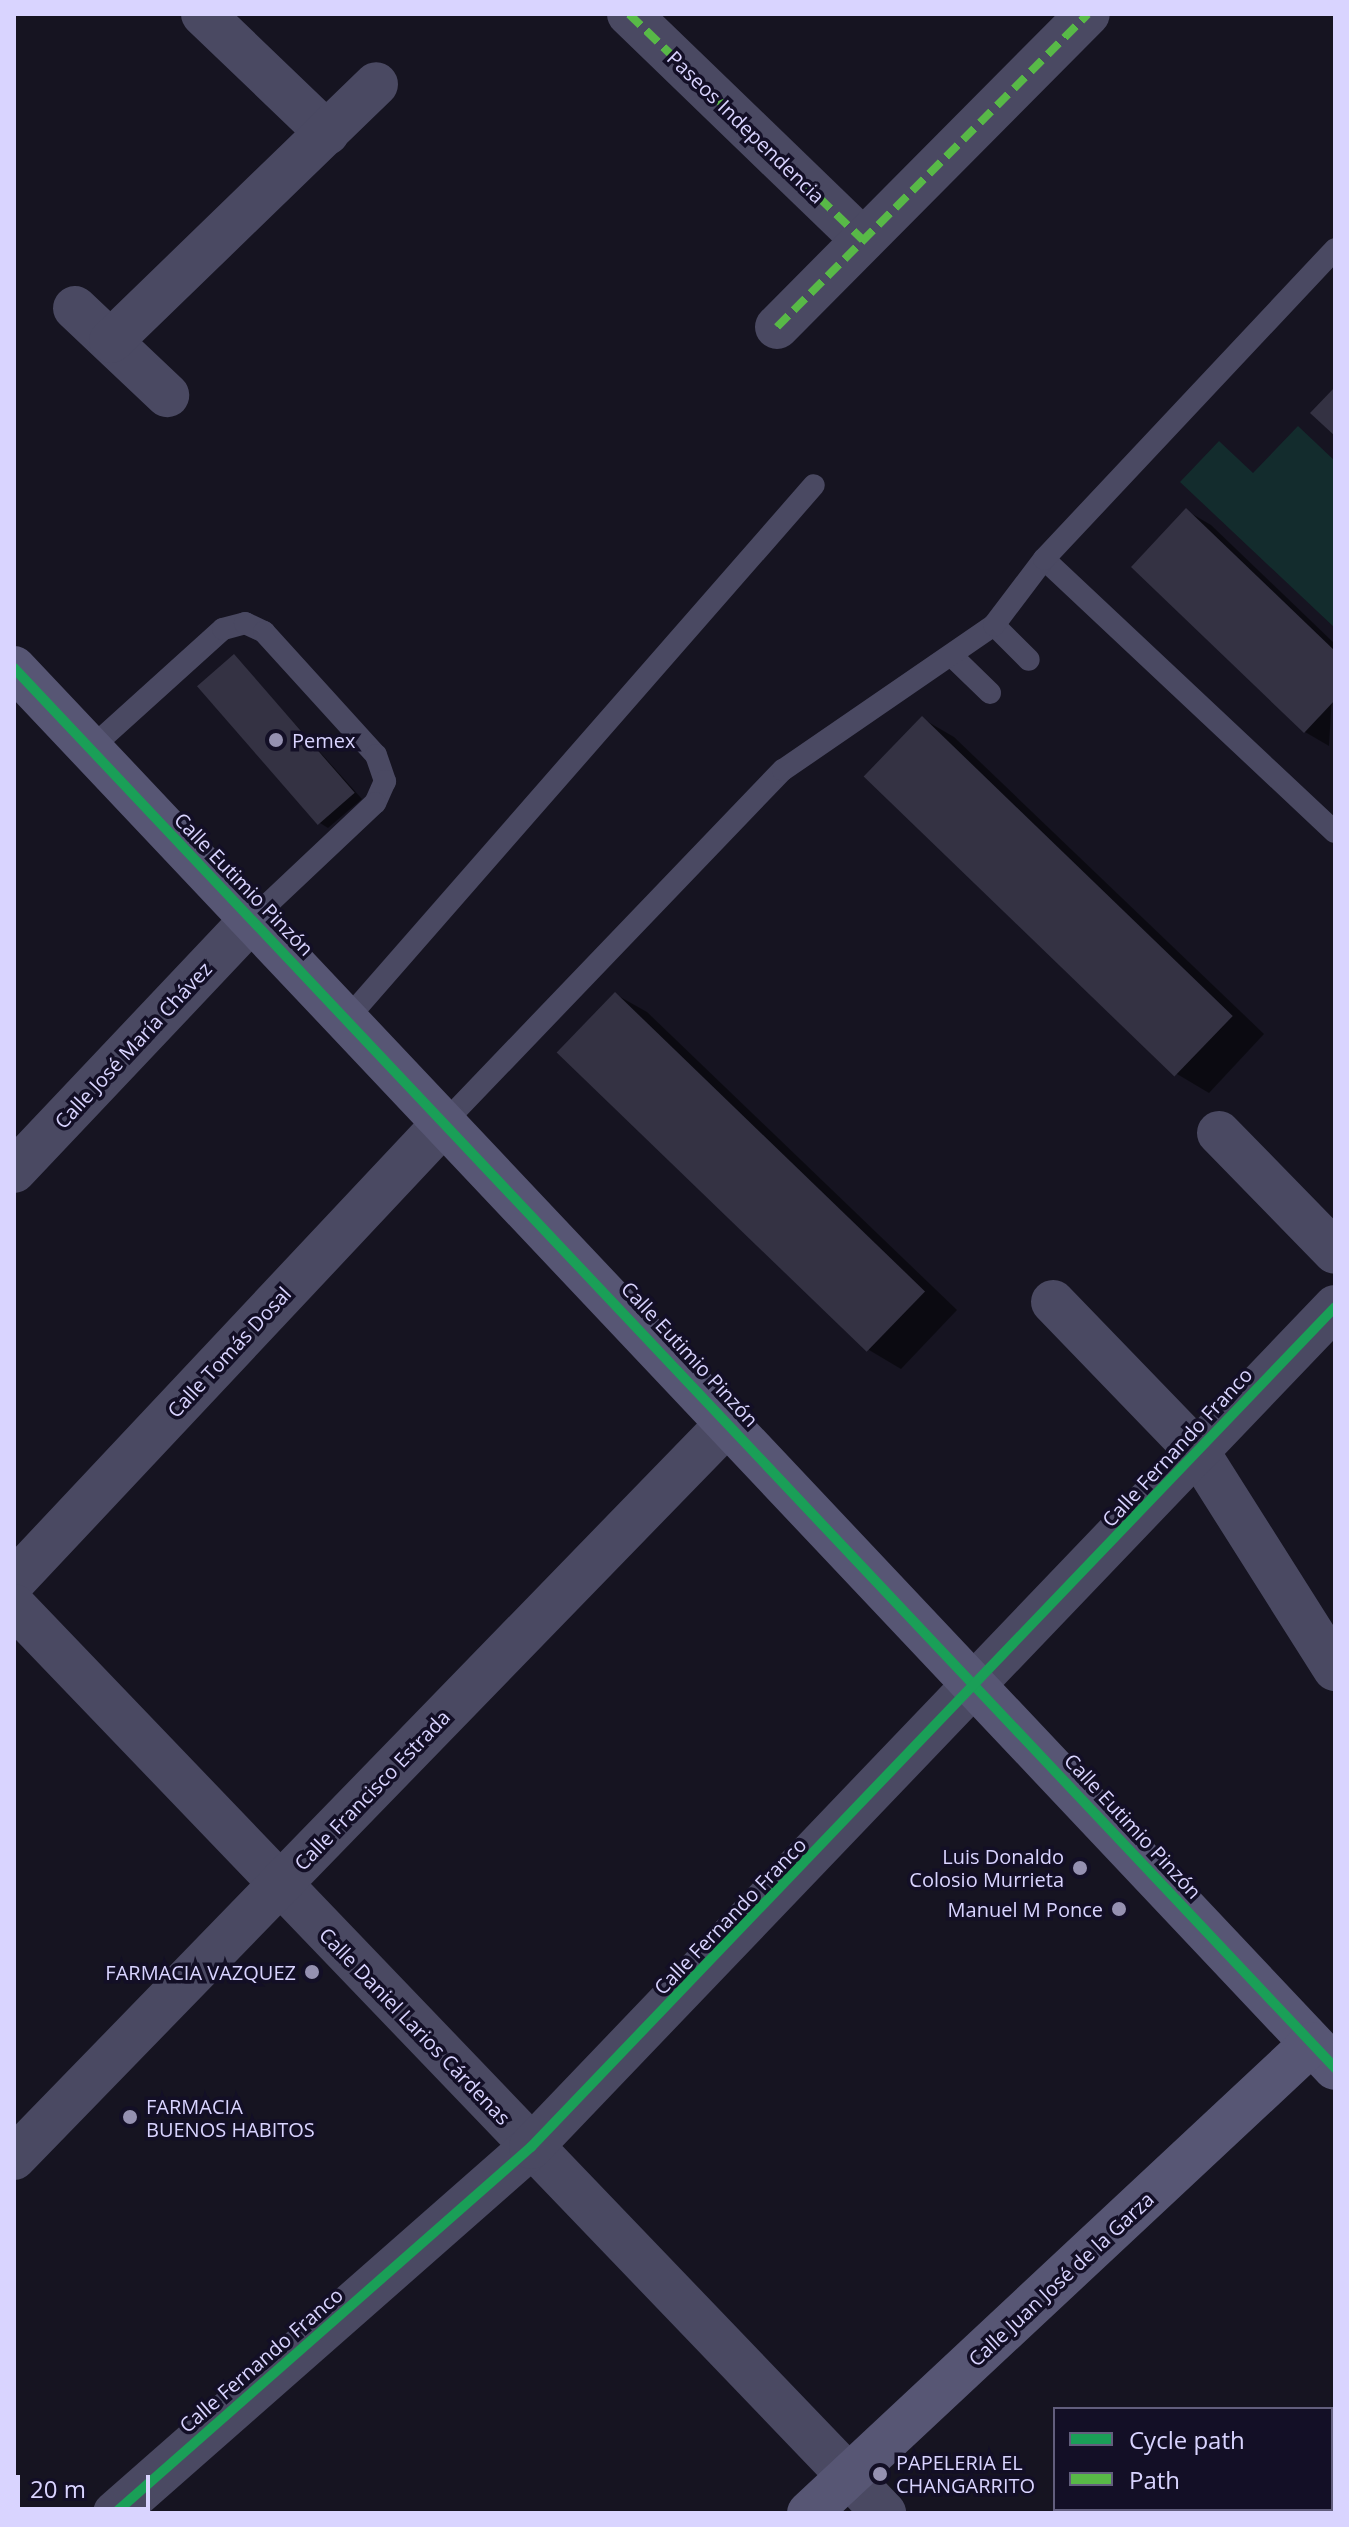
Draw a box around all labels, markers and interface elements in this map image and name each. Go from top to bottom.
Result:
street label: Paseos Independencia [662,46,830,208]
place label: Pemex [292,728,355,752]
marker: Pemex [267,731,285,749]
street label: Calle Eutimio Pinzón [170,807,318,961]
street label: Calle José María Chávez [50,957,216,1133]
street label: Calle Eutimio Pinzón [617,1276,763,1432]
street label: Calle Tomás Dosal [162,1282,296,1422]
street label: Calle Fernando Franco [1097,1363,1257,1531]
street label: Calle Francisco Estrada [289,1705,455,1875]
street label: Calle Eutimio Pinzón [1060,1748,1206,1904]
street label: Calle Fernando Franco [649,1833,811,1999]
place label: Luis Donaldo Colosio Murrieta [909,1844,1064,1891]
marker: Luis Donaldo Colosio Murrieta [1071,1859,1089,1877]
place label: Manuel M Ponce [948,1897,1103,1921]
marker: Manuel M Ponce [1110,1900,1128,1918]
street label: Calle Daniel Larios Cárdenas [315,1923,515,2129]
place label: FARMACIA VAZQUEZ [105,1960,296,1984]
marker: FARMACIA VAZQUEZ [303,1963,321,1981]
place label: FARMACIA BUENOS HABITOS [146,2094,315,2141]
marker: FARMACIA BUENOS HABITOS [121,2108,139,2126]
street label: Calle Juan José de la Garza [964,2187,1158,2371]
street label: Calle Fernando Franco [174,2283,348,2437]
legend [1053,2407,1333,2511]
text: Cycle path [1129,2423,1245,2456]
place label: PAPELERIA EL CHANGARRITO [896,2450,1035,2497]
scale bar [20,2459,154,2509]
text: Path [1129,2463,1180,2496]
marker: PAPELERIA EL CHANGARRITO [871,2465,889,2483]
text: 20 m [30,2472,86,2505]

